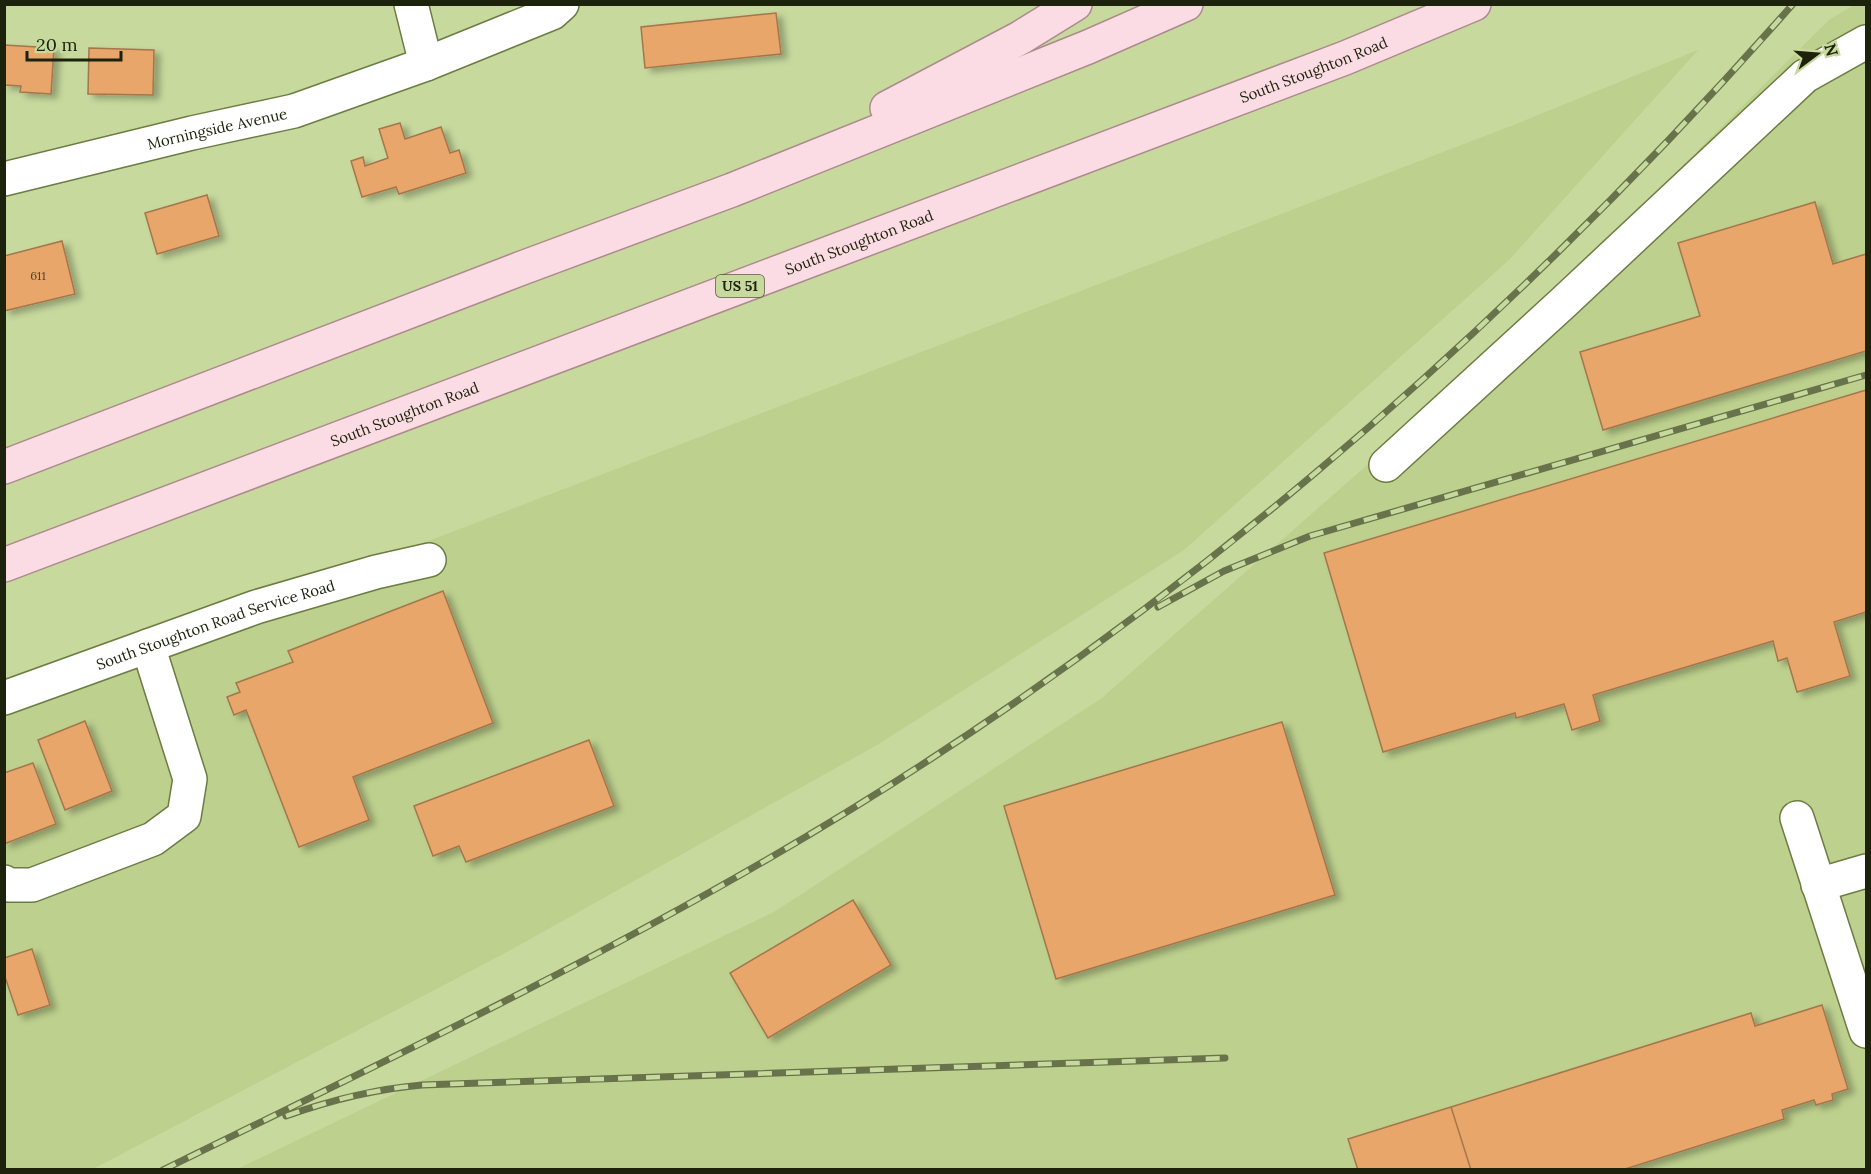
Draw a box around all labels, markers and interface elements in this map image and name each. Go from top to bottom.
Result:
scale bar [27,24,122,62]
north arrow [1787,24,1847,84]
street label: South Stoughton Road [1237,32,1390,107]
text: 20 m [36,33,78,56]
text: N [1820,41,1843,59]
street label: Morningside Avenue [145,103,289,153]
street label: South Stoughton Road [782,205,936,278]
house number: 611 [30,268,46,283]
road number: US 51 [716,275,764,297]
street label: South Stoughton Road [328,377,481,450]
street label: South Stoughton Road Service Road [93,575,337,673]

